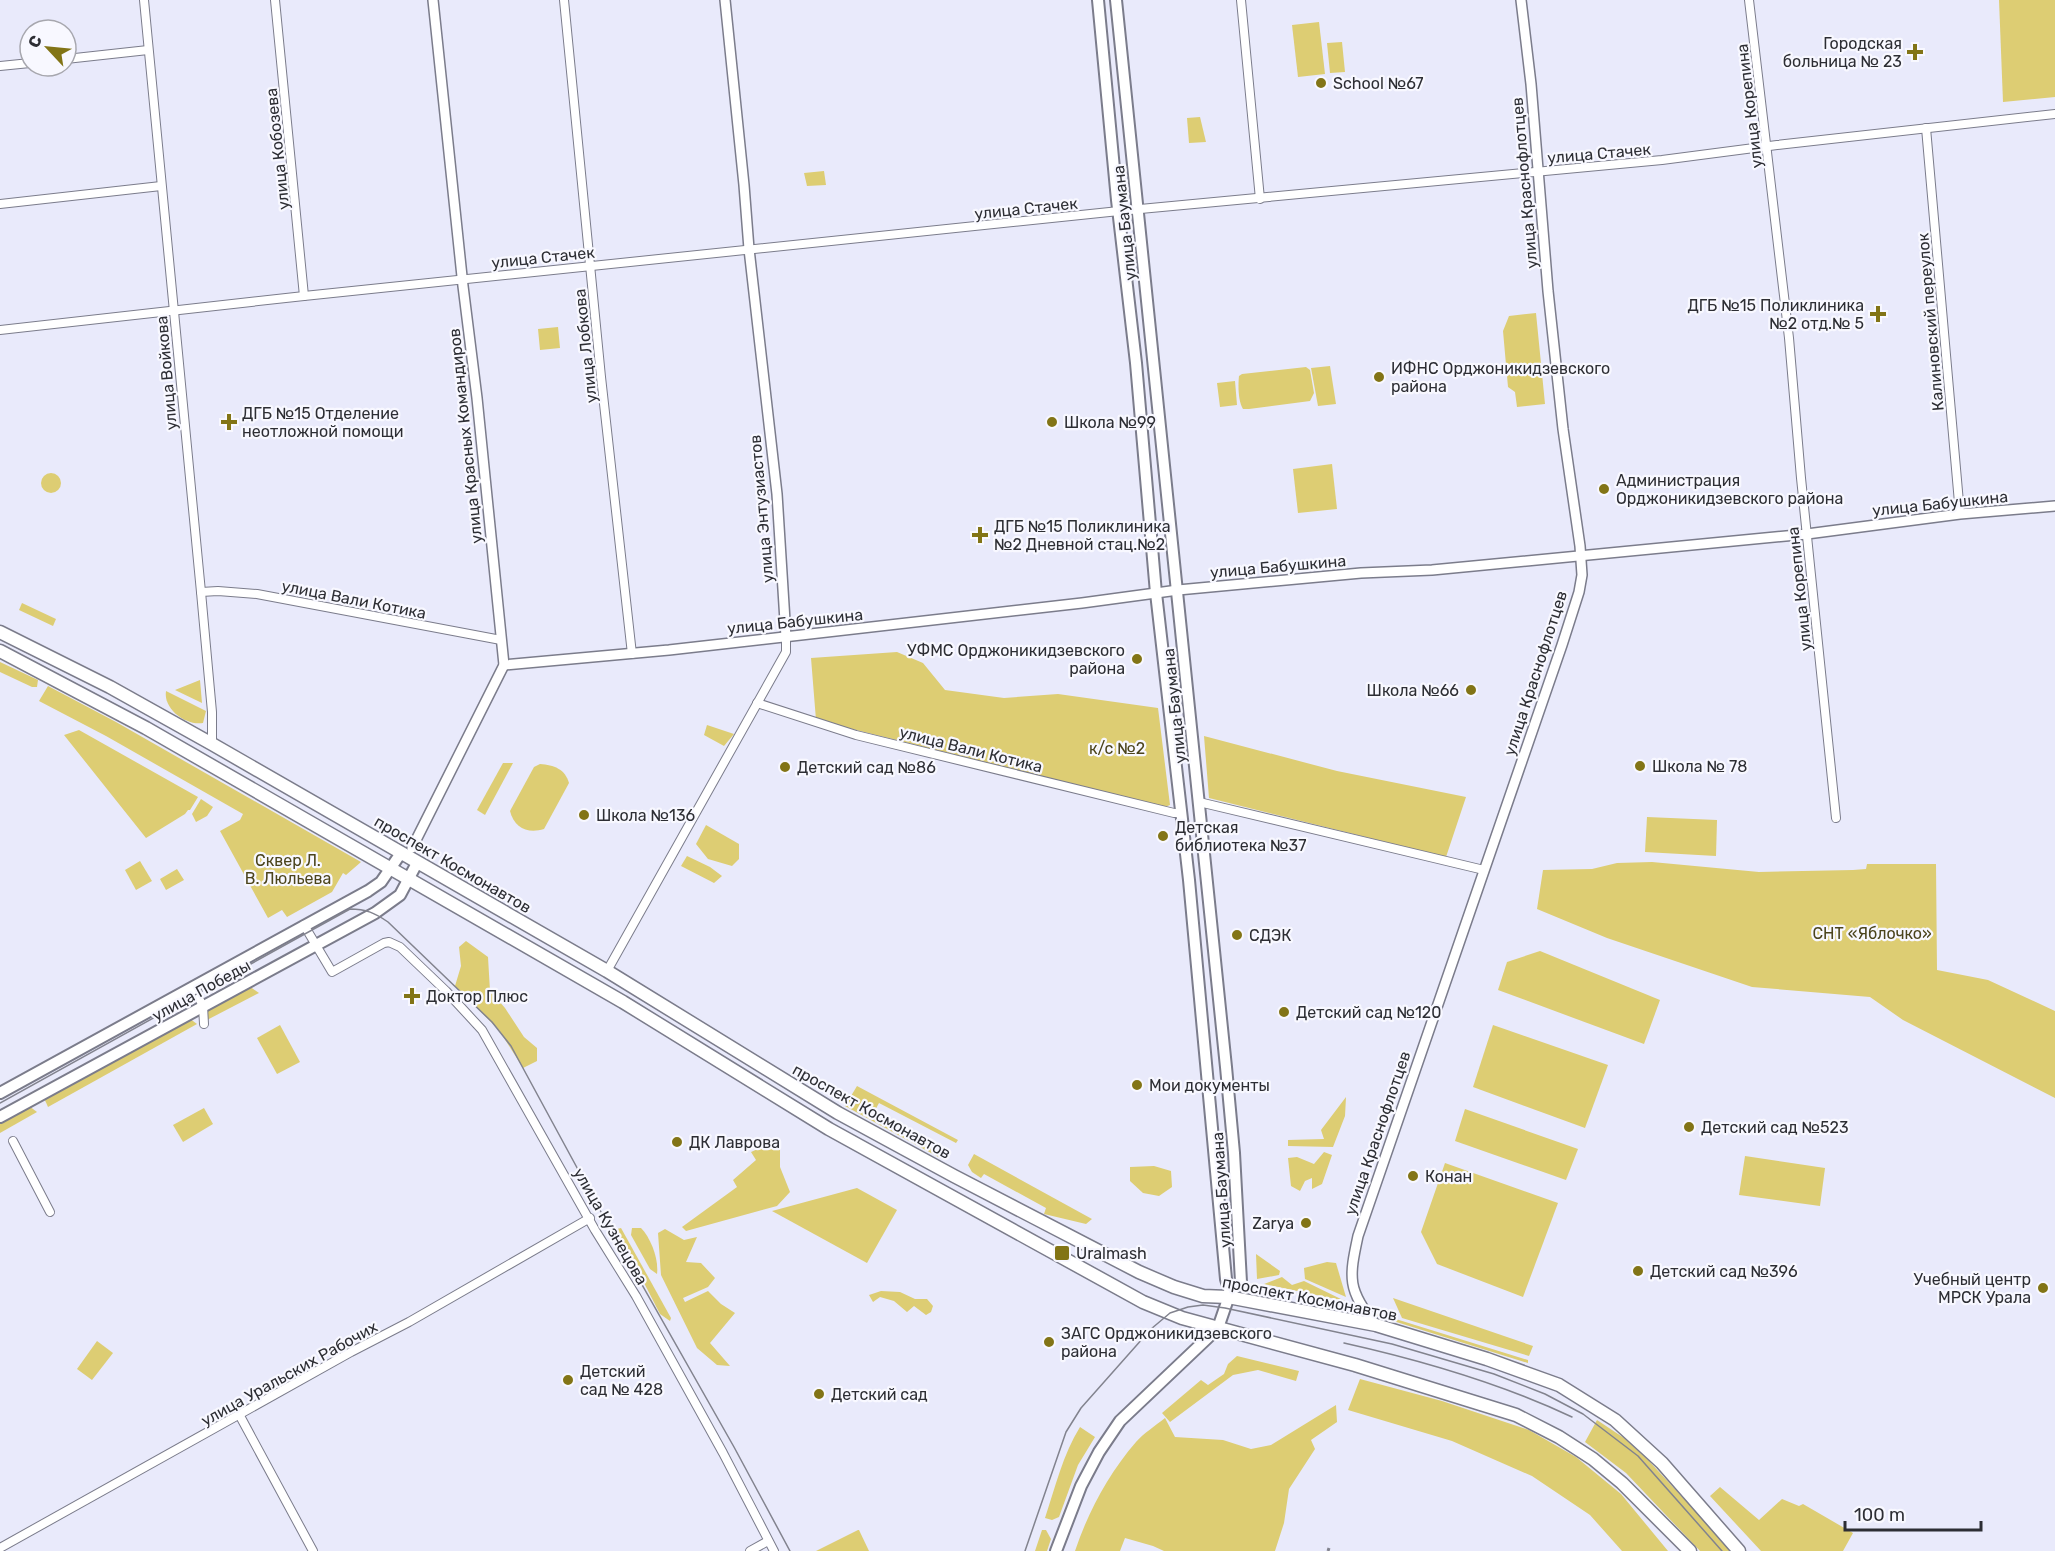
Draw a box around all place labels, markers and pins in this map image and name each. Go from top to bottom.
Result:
place label: Городская больница № 23 [1783,34,1902,71]
marker: Городская больница № 23 [1906,43,1924,61]
place label: School №67 [1333,74,1424,93]
marker: School №67 [1314,76,1328,90]
place label: ДГБ №15 Поликлиника №2 отд.№ 5 [1687,296,1864,333]
marker: ДГБ №15 Поликлиника №2 отд.№ 5 [1869,305,1887,323]
place label: ИФНС Орджоникидзевского района [1391,359,1610,396]
marker: ИФНС Орджоникидзевского района [1372,370,1386,384]
place label: ДГБ №15 Отделение неотложной помощи [242,404,403,441]
marker: ДГБ №15 Отделение неотложной помощи [220,413,238,431]
place label: Школа №99 [1064,413,1156,432]
marker: Школа №99 [1045,415,1059,429]
place label: Администрация Орджоникидзевского района [1616,471,1843,508]
marker: Администрация Орджоникидзевского района [1597,482,1611,496]
place label: ДГБ №15 Поликлиника №2 Дневной стац.№2 [994,517,1171,554]
marker: ДГБ №15 Поликлиника №2 Дневной стац.№2 [971,526,989,544]
place label: УФМС Орджоникидзевского района [907,641,1125,678]
marker: УФМС Орджоникидзевского района [1130,652,1144,666]
place label: Школа №66 [1367,681,1459,700]
marker: Школа №66 [1464,683,1478,697]
place label: Школа № 78 [1652,757,1747,776]
place label: Детский сад №86 [797,758,936,777]
marker: Школа № 78 [1633,759,1647,773]
marker: Детский сад №86 [778,760,792,774]
place label: Школа №136 [596,806,696,825]
marker: Школа №136 [577,808,591,822]
place label: Детская библиотека №37 [1175,818,1306,855]
marker: Детская библиотека №37 [1156,829,1170,843]
place label: СДЭК [1249,926,1291,945]
marker: СДЭК [1230,928,1244,942]
marker: Доктор Плюс [403,987,421,1005]
place label: Доктор Плюс [426,987,528,1006]
place label: Детский сад №120 [1296,1003,1441,1022]
marker: Детский сад №120 [1277,1005,1291,1019]
place label: Мои документы [1149,1076,1270,1095]
marker: Мои документы [1130,1078,1144,1092]
place label: Детский сад №523 [1701,1118,1849,1137]
marker: Детский сад №523 [1682,1120,1696,1134]
place label: ДК Лаврова [689,1133,780,1152]
marker: ДК Лаврова [670,1135,684,1149]
place label: Конан [1425,1167,1472,1186]
marker: Конан [1406,1169,1420,1183]
place label: Zarya [1252,1214,1294,1233]
marker: Zarya [1299,1216,1313,1230]
marker: Uralmash [1053,1244,1071,1262]
place label: Uralmash [1076,1244,1147,1263]
place label: Детский сад №396 [1650,1262,1798,1281]
marker: Детский сад №396 [1631,1264,1645,1278]
place label: Учебный центр МРСК Урала [1913,1270,2031,1307]
marker: Учебный центр МРСК Урала [2036,1281,2050,1295]
place label: ЗАГС Орджоникидзевского района [1061,1324,1272,1361]
marker: ЗАГС Орджоникидзевского района [1042,1335,1056,1349]
place label: Детский сад № 428 [580,1362,663,1399]
marker: Детский сад № 428 [561,1373,575,1387]
place label: Детский сад [831,1385,928,1404]
marker: Детский сад [812,1387,826,1401]

